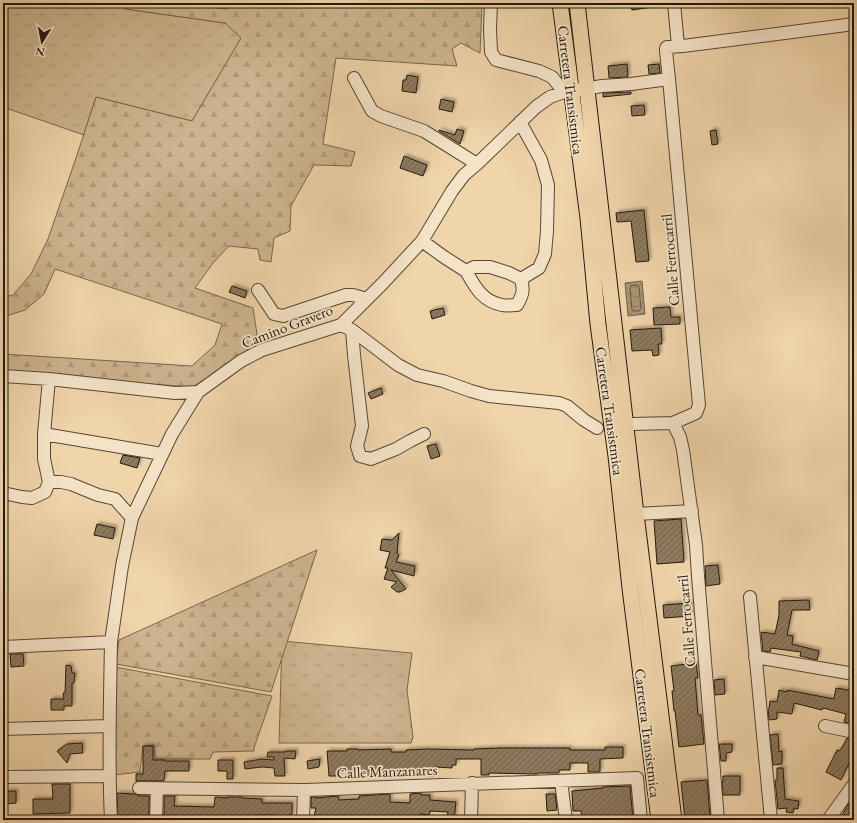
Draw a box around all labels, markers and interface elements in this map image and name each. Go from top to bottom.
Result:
north arrow [22,22,62,62]
street label: Carretera Transistmica [554,24,588,156]
text: N [35,44,46,60]
street label: Calle Ferrocarril [656,213,683,307]
street label: Camino Gravero [239,300,335,352]
street label: Carretera Transistmica [592,345,628,477]
street label: Calle Ferrocarril [672,574,699,668]
street label: Carretera Transistmica [631,667,665,799]
street label: Calle Manzanares [336,760,438,782]

